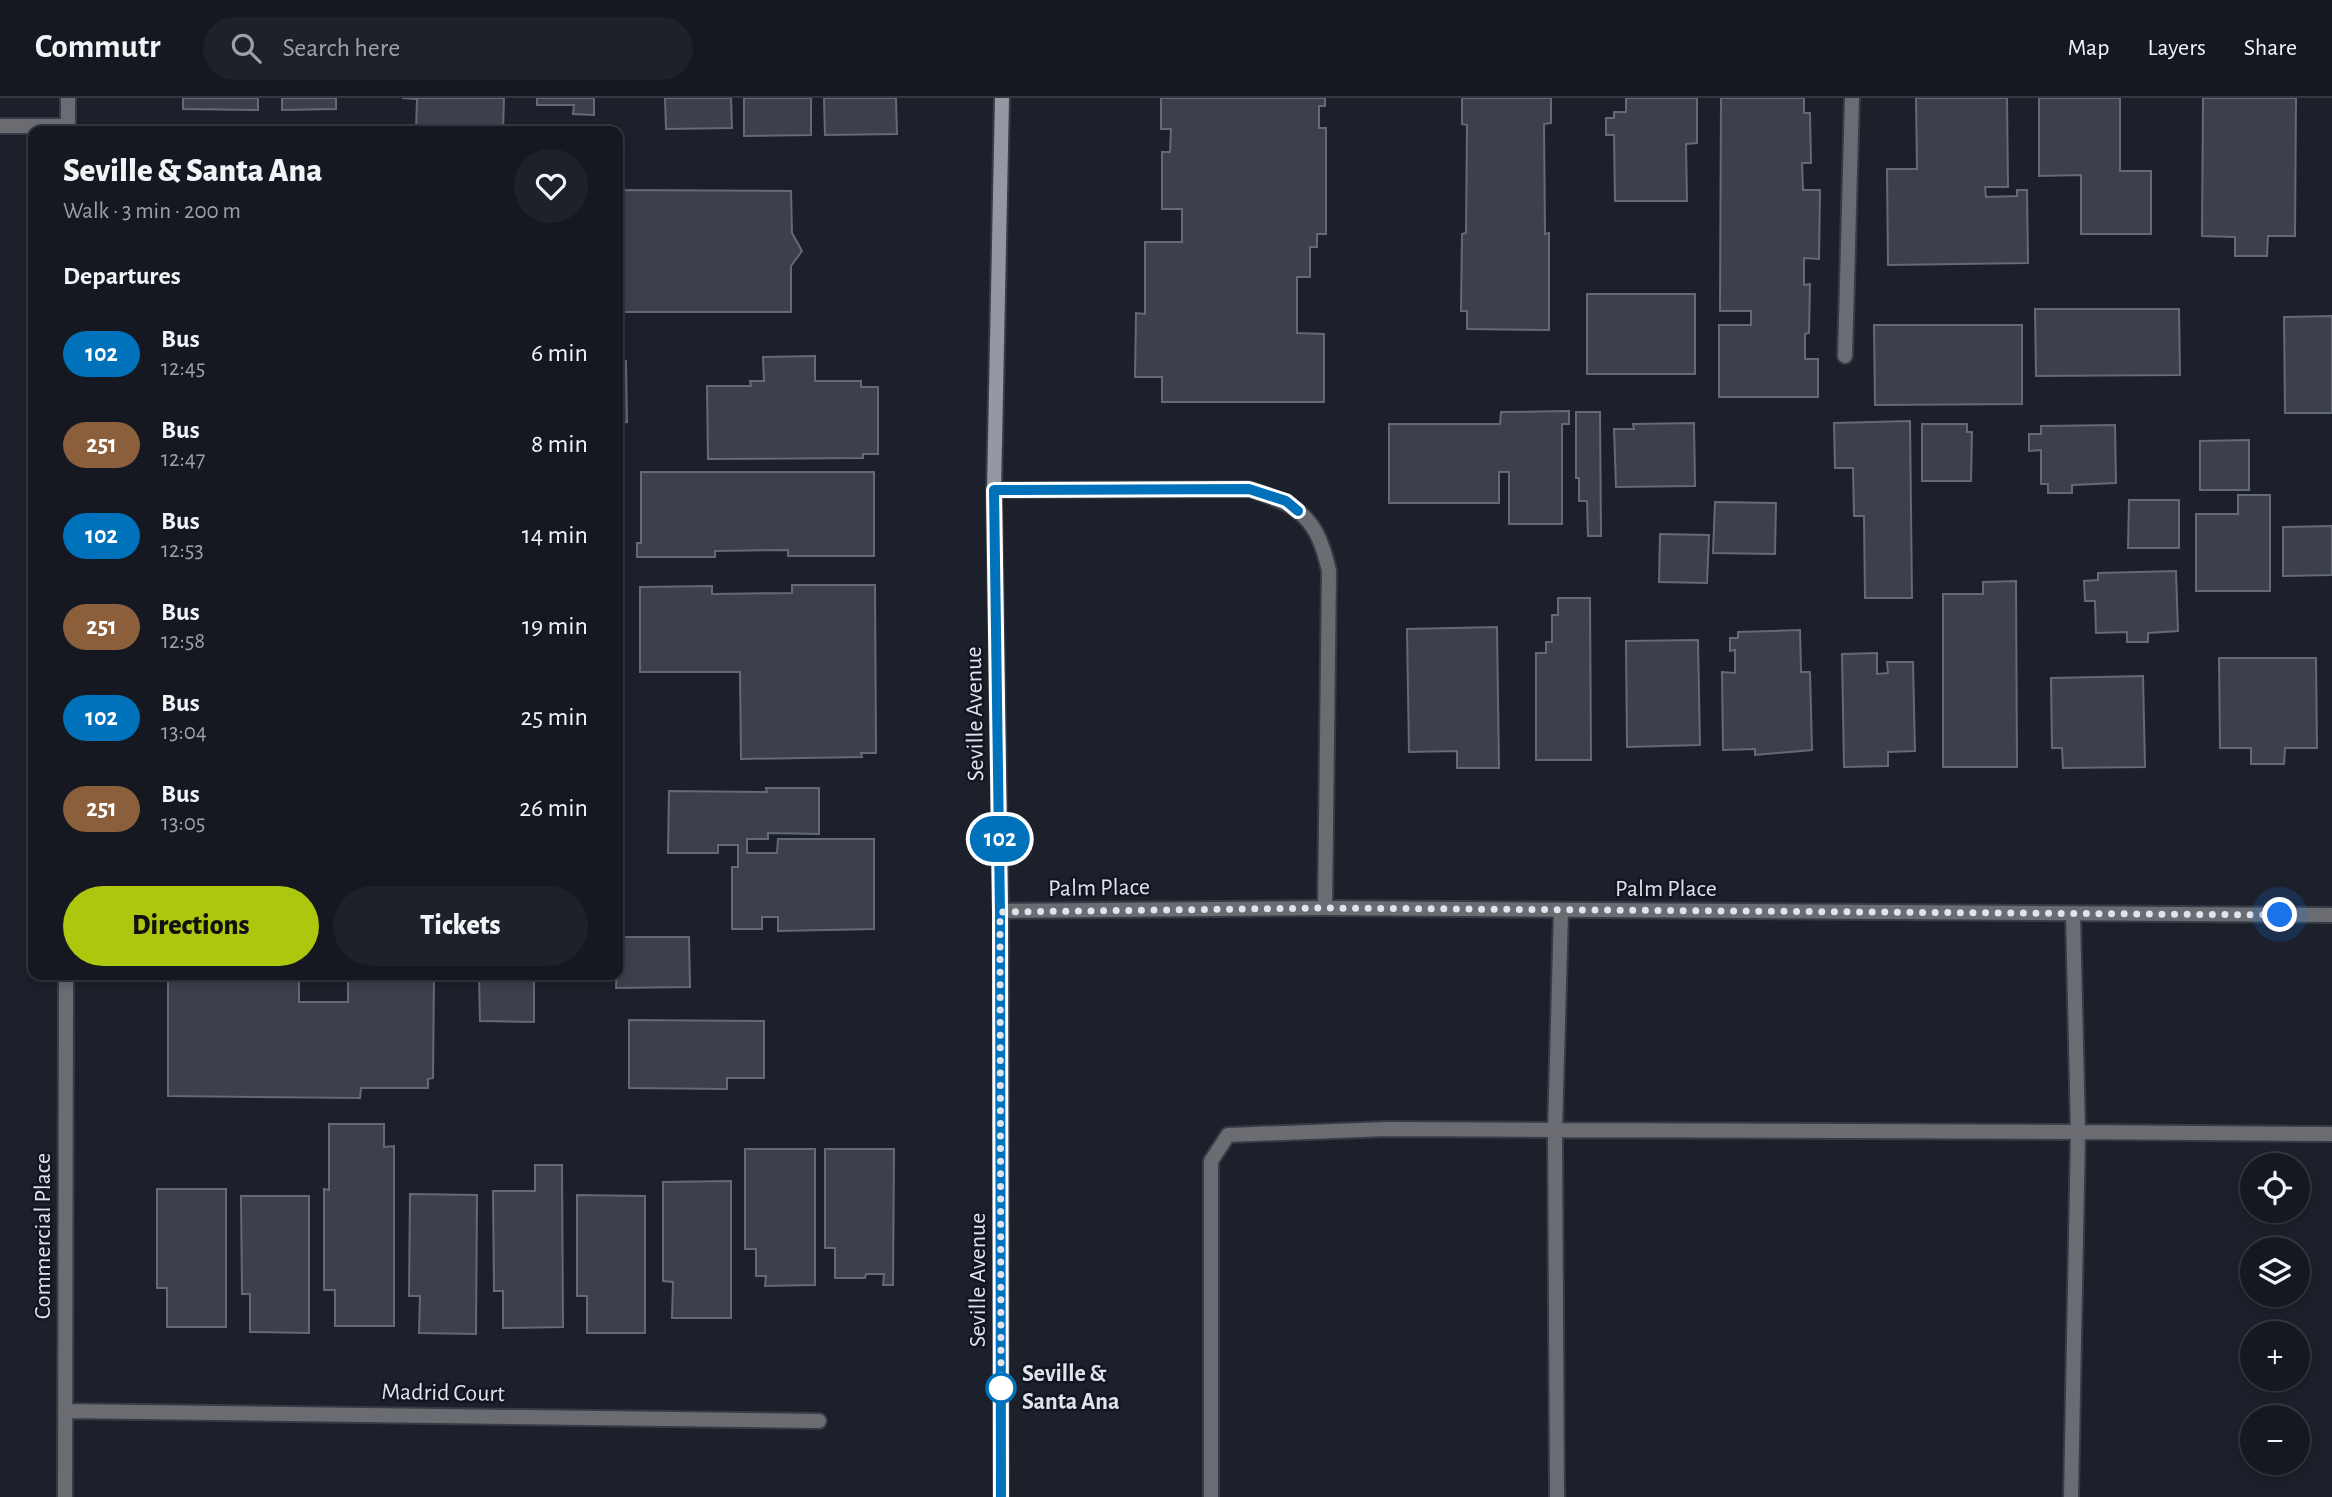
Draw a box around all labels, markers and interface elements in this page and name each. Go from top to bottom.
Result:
search box [203,17,693,80]
icon: search [227,29,265,67]
text: Commutr [35,31,161,64]
text: Search here [283,35,400,61]
text: Map [2067,36,2109,60]
text: Layers [2147,36,2206,60]
text: Share [2244,36,2297,60]
button: heart [514,149,588,223]
text: Seville & Santa Ana [63,155,322,188]
text: Walk · 3 min · 200 m [63,200,241,223]
text: Departures [63,263,181,289]
text: Bus [161,326,200,352]
text: 6 min [531,340,588,366]
text: 102 [85,342,118,366]
text: 12:45 [161,357,205,380]
text: Bus [161,417,200,443]
text: 8 min [531,431,588,457]
text: 251 [86,433,117,457]
text: 12:47 [161,448,205,471]
text: Bus [161,508,200,534]
text: 14 min [522,522,588,548]
text: 102 [85,524,118,548]
text: 12:53 [161,539,204,562]
text: Bus [161,599,200,625]
text: 19 min [522,613,588,639]
text: 251 [86,615,117,639]
text: 12:58 [161,630,205,653]
street label: Seville Avenue [962,646,988,782]
text: Bus [161,690,200,716]
text: 25 min [521,704,588,730]
text: 102 [85,706,118,730]
text: 13:04 [161,721,207,744]
text: Bus [161,781,200,807]
text: 26 min [519,795,588,821]
text: 251 [86,797,117,821]
text: 13:05 [161,812,205,835]
line badge: 102 [960,816,1040,862]
text: 102 [984,827,1016,851]
street label: Palm Place [1048,875,1150,901]
street label: Palm Place [1615,877,1717,901]
button: Directions [63,886,319,966]
button: Tickets [333,886,588,966]
your location [2262,897,2297,932]
street label: Commercial Place [31,1153,55,1319]
map controls [2240,1153,2310,1475]
button: locate [2240,1153,2310,1223]
street label: Seville Avenue [966,1213,990,1347]
button: layers [2240,1237,2310,1307]
button: + [2240,1321,2310,1391]
place label: Seville & Santa Ana [1022,1362,1119,1414]
marker: Seville & Santa Ana [986,1373,1016,1403]
street label: Madrid Court [381,1380,505,1406]
button: − [2240,1405,2310,1475]

